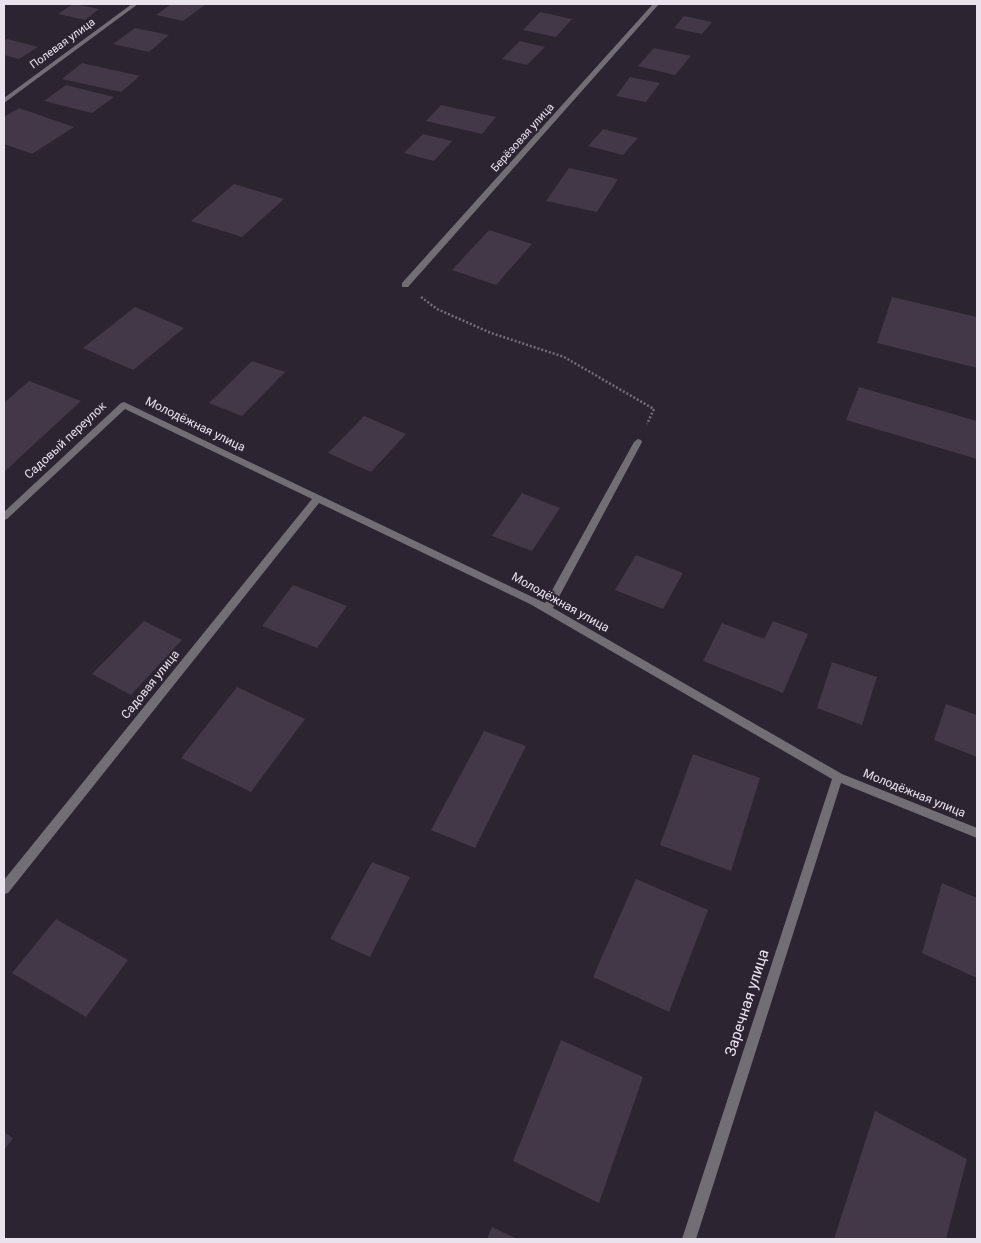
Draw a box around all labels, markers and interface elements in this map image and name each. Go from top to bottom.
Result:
street label: Полевая улица [28,16,98,72]
street label: Берёзовая улица [489,101,557,175]
street label: Молодёжная улица [143,395,247,455]
street label: Садовый переулок [22,399,110,483]
street label: Молодёжная улица [509,570,611,636]
street label: Садовая улица [119,648,183,722]
street label: Молодёжная улица [861,767,967,821]
street label: Заречная улица [722,947,774,1059]

